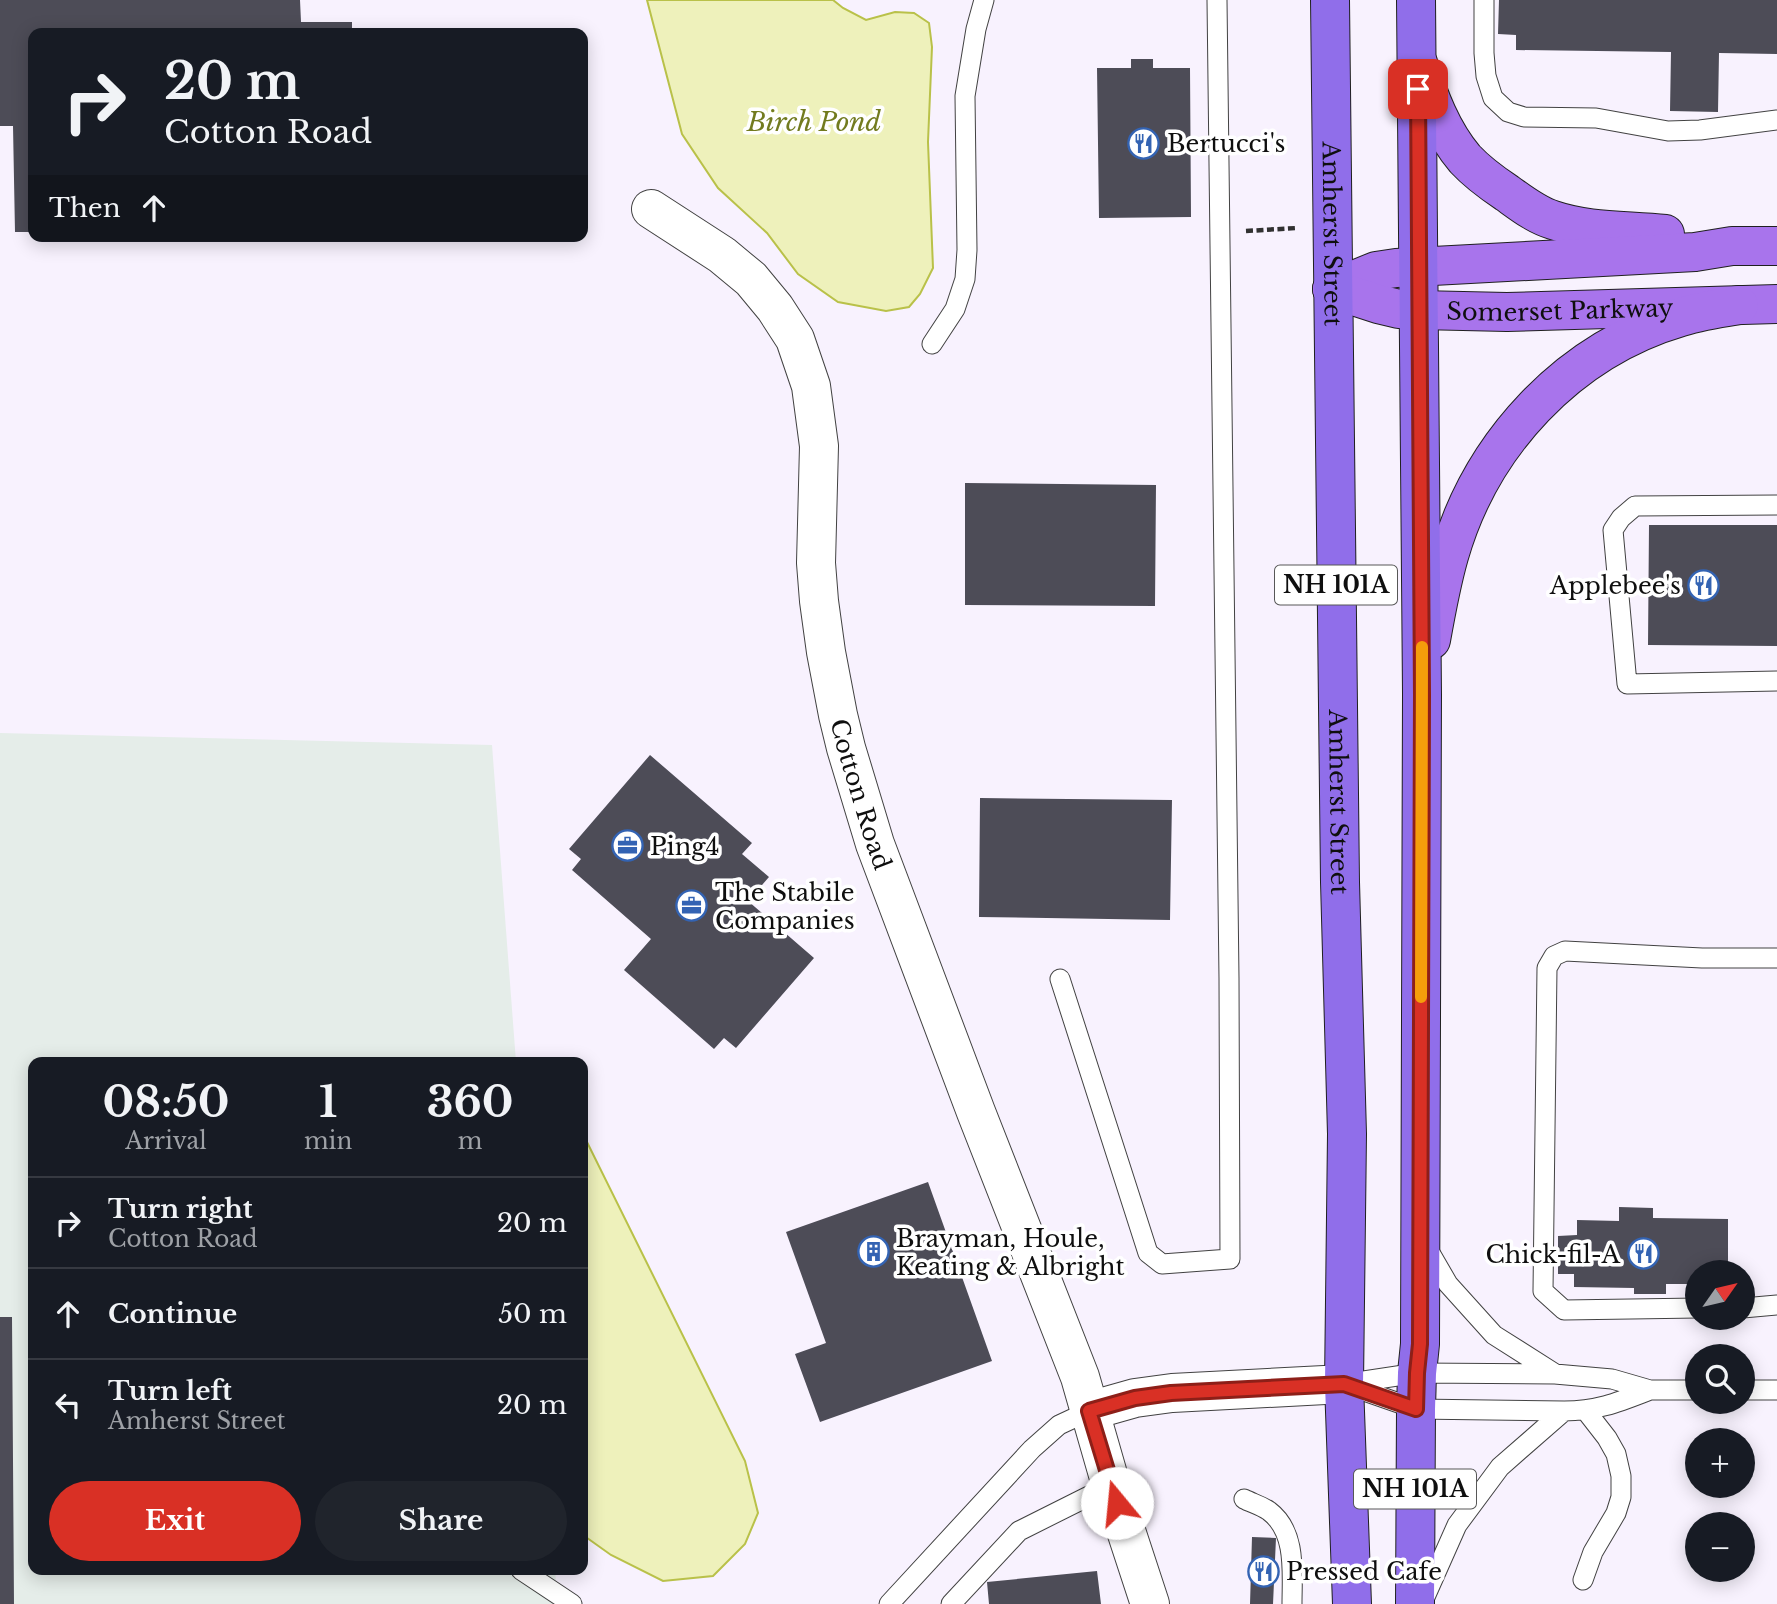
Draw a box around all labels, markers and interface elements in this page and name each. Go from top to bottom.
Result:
text: 20 m [164,51,300,112]
icon: right [49,56,140,147]
pin [1388,59,1448,119]
icon: arrive [1399,70,1437,108]
water label: Birch Pond [746,106,882,138]
text: Cotton Road [164,112,372,152]
restaurant icon: Bertucci's [1127,126,1161,160]
place label: Bertucci's [1167,129,1285,158]
street label: Amherst Street [1317,140,1348,327]
icon: ahead [135,189,173,227]
text: Then [49,192,121,224]
street label: Somerset Parkway [1446,293,1674,327]
road number: NH 101A [1275,566,1397,604]
restaurant icon: Applebee's [1687,568,1721,602]
place label: Applebee's [1549,571,1681,600]
street label: Amherst Street [1324,708,1355,895]
street label: Cotton Road [825,716,898,874]
office icon: Ping4 [610,829,644,863]
place label: Ping4 [650,832,720,861]
place label: The Stabile Companies [715,878,855,935]
office icon: The Stabile Companies [675,889,709,923]
text: 08:50 [102,1076,229,1128]
text: 1 [319,1076,337,1128]
text: 360 [427,1076,514,1128]
text: Arrival [125,1127,207,1155]
text: min [304,1127,352,1155]
text: m [458,1127,482,1155]
text: Turn right [108,1193,253,1225]
icon: right [49,1204,87,1242]
text: 20 m [497,1207,567,1239]
place label: Brayman, Houle, Keating & Albright [896,1224,1125,1281]
text: Cotton Road [108,1225,258,1253]
building icon: Brayman, Houle, Keating & Albright [856,1235,890,1269]
restaurant icon: Chick-fil-A [1626,1237,1660,1271]
place label: Chick-fil-A [1486,1240,1620,1269]
north arrow [1685,1260,1755,1330]
map controls [1685,1260,1755,1582]
icon: ahead [49,1295,87,1333]
text: Continue [108,1298,237,1330]
text: 50 m [498,1298,567,1330]
button: search [1685,1344,1755,1414]
text: Turn left [108,1375,232,1407]
icon: left [49,1386,87,1424]
text: 20 m [497,1389,567,1421]
text: Amherst Street [108,1407,285,1435]
button: + [1685,1428,1755,1498]
position arrow [1080,1466,1154,1540]
road number: NH 101A [1354,1470,1476,1508]
button: Exit [49,1481,301,1561]
button: Share [315,1481,567,1561]
button: − [1685,1512,1755,1582]
restaurant icon: Pressed Cafe [1246,1554,1280,1588]
place label: Pressed Cafe [1286,1557,1442,1586]

